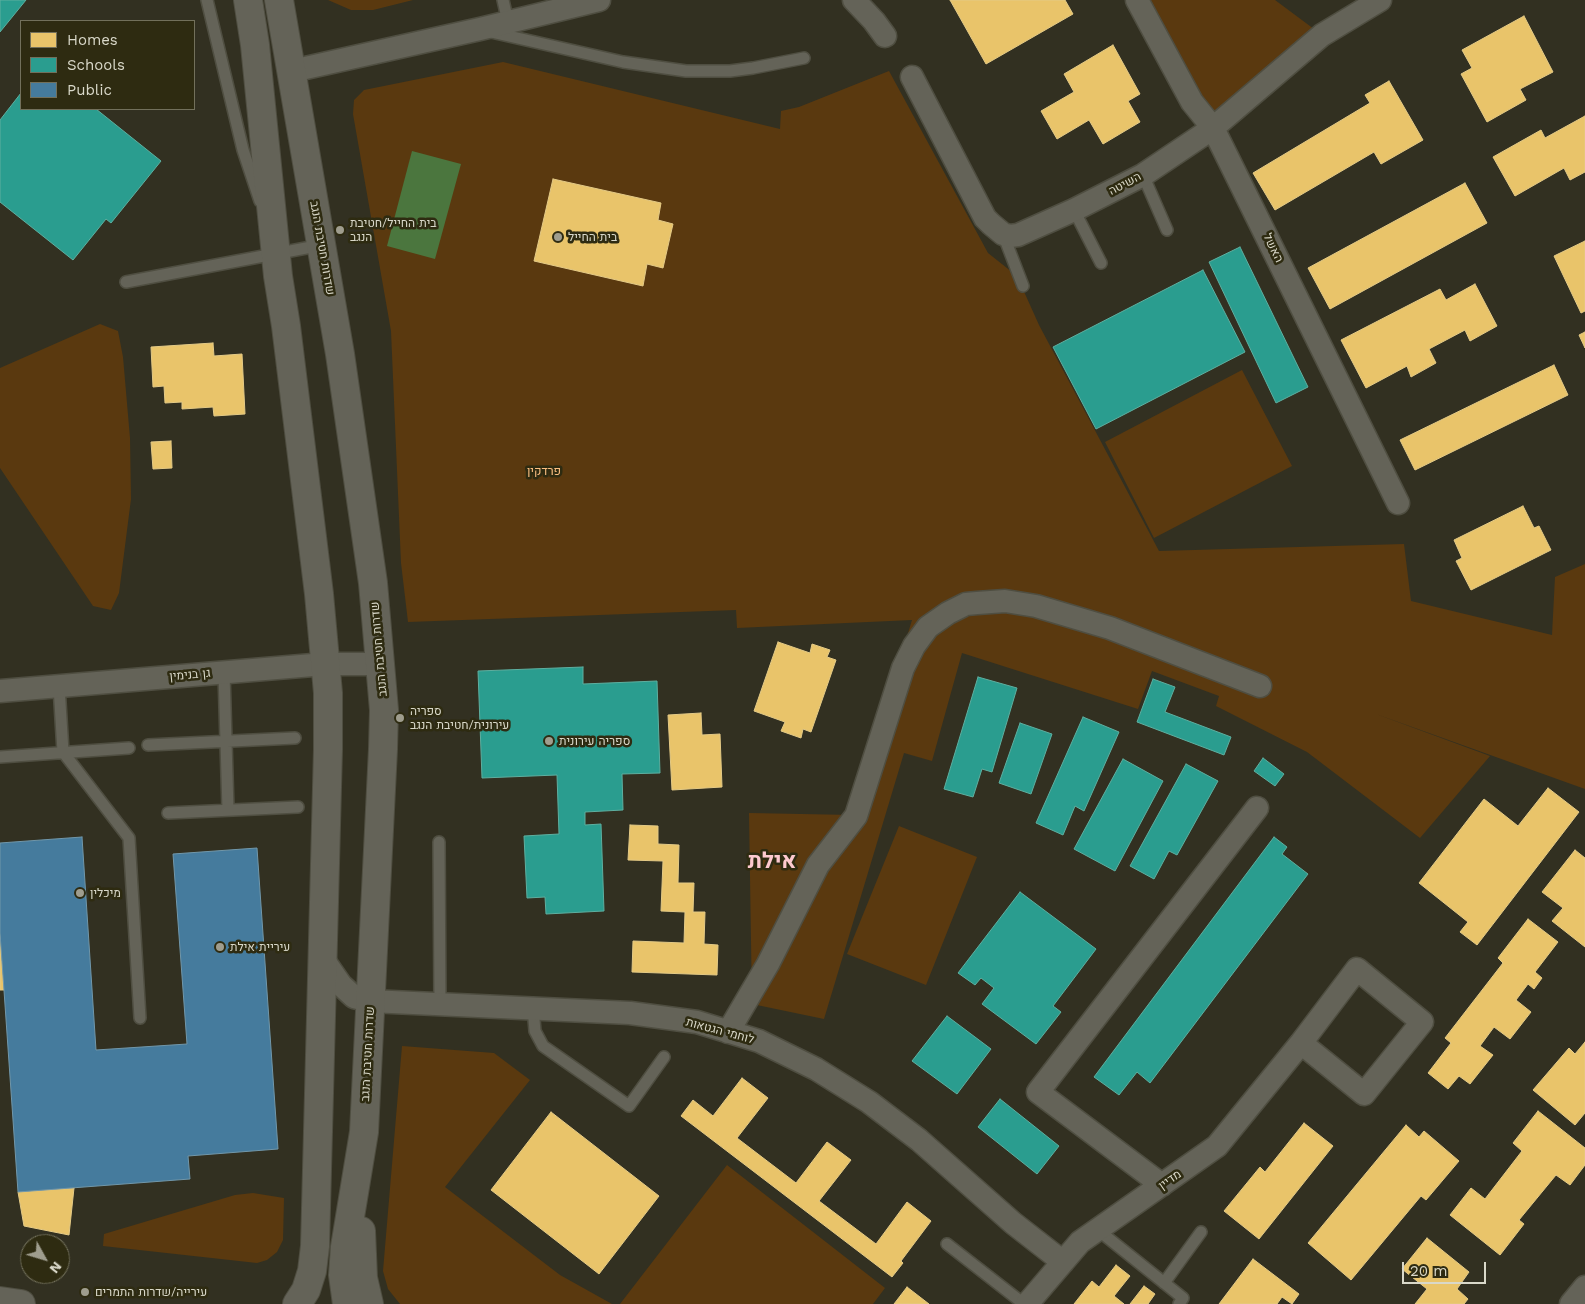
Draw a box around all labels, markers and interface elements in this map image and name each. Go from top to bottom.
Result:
legend [20,20,195,110]
text: Homes [67,31,118,49]
text: Schools [67,56,125,74]
text: Public [67,81,112,99]
street label: השיטה [1106,170,1144,198]
street label: שדרות חטיבת הנגב [307,200,337,296]
place label: בית החייל/חטיבת הנגב [350,216,437,244]
marker: בית החייל/חטיבת הנגב [334,224,346,236]
place label: בית החייל [568,230,617,244]
marker: בית החייל [552,231,564,243]
street label: האשל [1260,231,1286,265]
park label: פרדקין [527,464,561,478]
street label: שדרות חטיבת הנגב [368,601,390,697]
street label: גן בנימין [169,666,211,684]
place label: ספריה עירונית/חטיבת הנגב [410,704,509,732]
marker: ספריה עירונית/חטיבת הנגב [394,712,406,724]
place label: ספריה עירונית [559,734,630,748]
marker: ספריה עירונית [543,735,555,747]
district label: אילת [748,849,796,875]
place label: מיכלין [90,886,121,900]
marker: מיכלין [74,887,86,899]
place label: עיריית אילת [230,940,290,954]
marker: עיריית אילת [214,941,226,953]
street label: שדרות חטיבת הנגב [358,1006,378,1102]
street label: לוחמי הגטאות [684,1015,756,1047]
street label: מדיין [1156,1167,1184,1193]
north arrow [20,1234,70,1284]
scale bar [1405,1252,1489,1284]
text: N [46,1259,65,1277]
text: 20 m [1410,1262,1448,1280]
place label: עירייה/שדרות התמרים [95,1285,207,1299]
marker: עירייה/שדרות התמרים [79,1286,91,1298]

